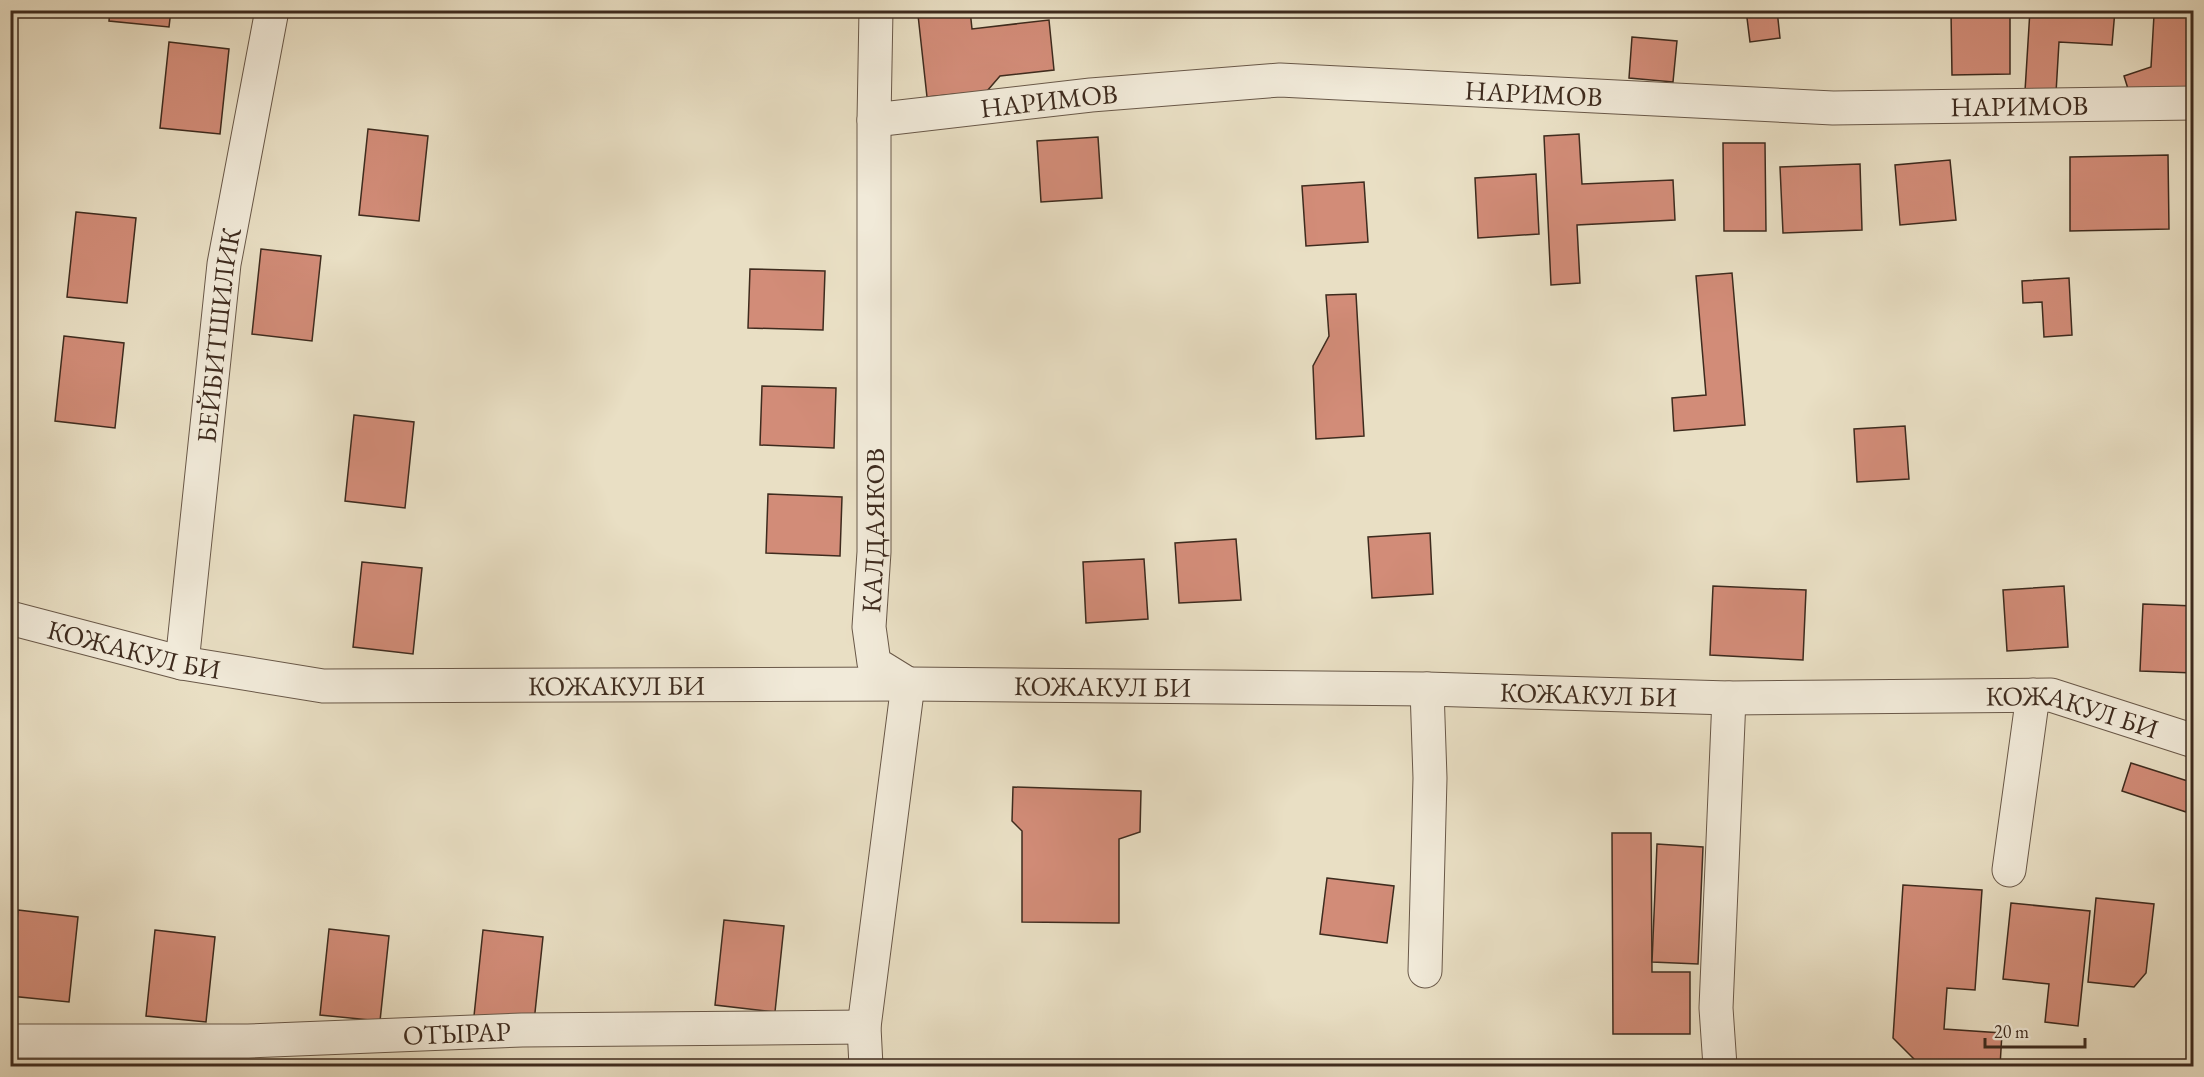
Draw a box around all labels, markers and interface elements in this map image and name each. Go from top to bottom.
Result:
street label: НАРИМОВ [1464,72,1603,114]
street label: НАРИМОВ [978,75,1119,125]
street label: НАРИМОВ [1950,87,2088,124]
street label: БЕЙБИТШИЛИК [188,224,248,444]
street label: КАЛДАЯКОВ [853,448,892,614]
street label: КОЖАКУЛ БИ [44,611,223,687]
street label: КОЖАКУЛ БИ [528,667,705,703]
street label: КОЖАКУЛ БИ [1014,668,1191,704]
street label: КОЖАКУЛ БИ [1499,674,1677,714]
street label: КОЖАКУЛ БИ [1986,677,2163,746]
scale bar [1985,1011,2086,1049]
street label: ОТЫРАР [402,1013,512,1052]
text: 20 m [1994,1020,2029,1043]

